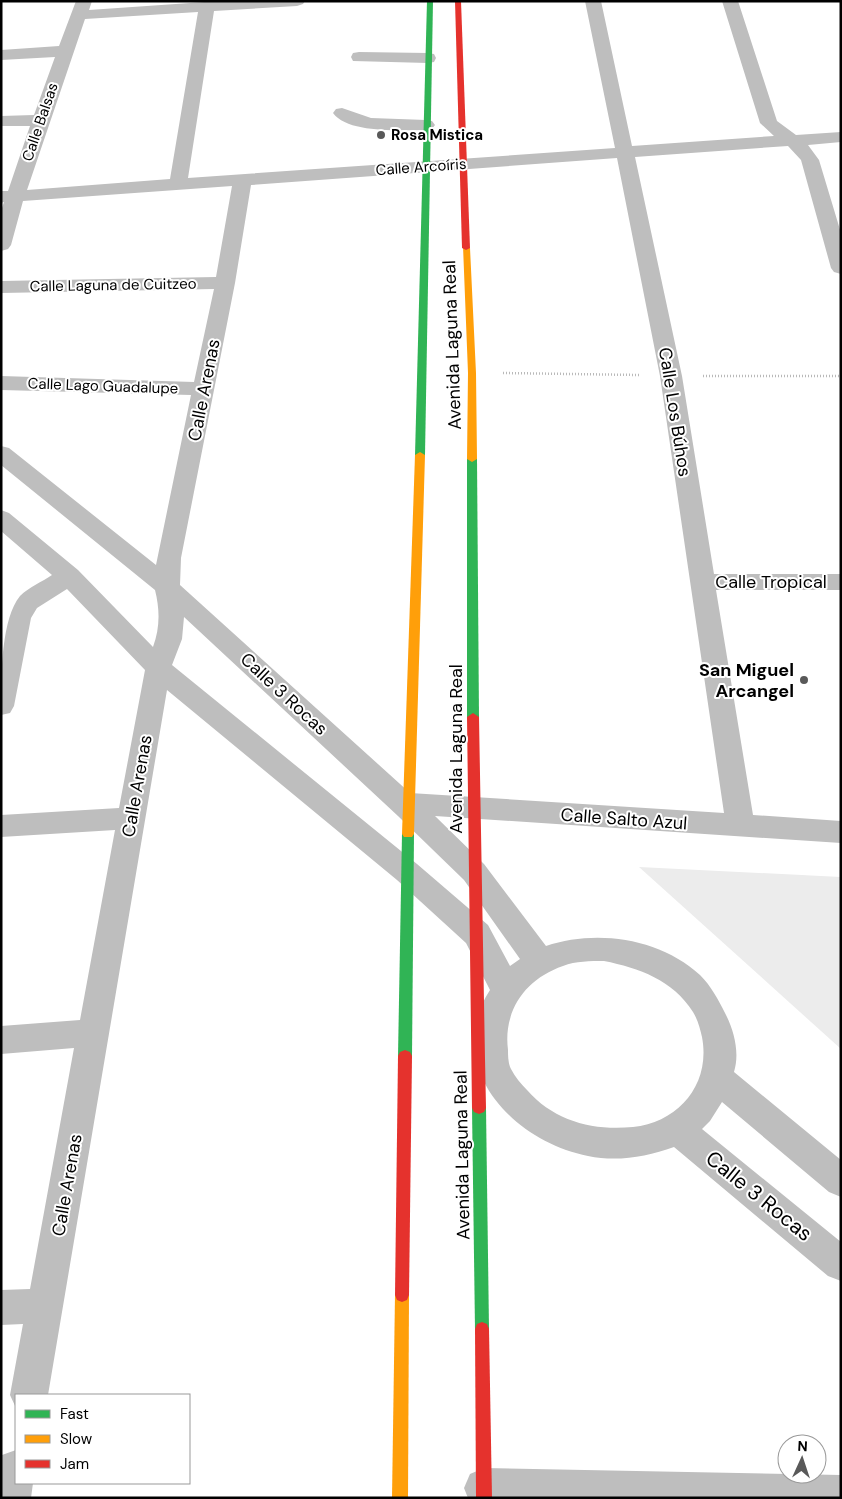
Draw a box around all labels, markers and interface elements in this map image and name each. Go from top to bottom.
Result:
street label: Calle Balsas [17,80,63,164]
place label: Rosa Mistica [391,125,483,145]
marker: Rosa Mistica [375,129,387,141]
street label: Calle Arcoíris [375,154,467,180]
street label: Avenida Laguna Real [437,260,467,430]
street label: Calle Laguna de Cuitzeo [29,274,197,296]
street label: Calle Arenas [182,337,226,443]
street label: Calle Los Búhos [653,346,697,478]
street label: Calle Lago Guadalupe [27,373,179,399]
street label: Calle Tropical [715,570,827,594]
street label: Calle 3 Rocas [235,647,333,741]
place label: San Miguel Arcangel [699,658,794,703]
street label: Avenida Laguna Real [444,664,468,834]
marker: San Miguel Arcangel [798,674,810,686]
street label: Calle Arenas [116,733,158,839]
street label: Calle Salto Azul [560,803,688,835]
street label: Avenida Laguna Real [449,1070,475,1240]
street label: Calle Arenas [46,1132,88,1238]
street label: Calle 3 Rocas [700,1144,818,1248]
legend [15,1394,190,1484]
text: Fast [60,1404,89,1424]
text: Slow [60,1429,93,1449]
north arrow [777,1434,827,1484]
text: N [797,1437,808,1455]
text: Jam [60,1454,89,1474]

